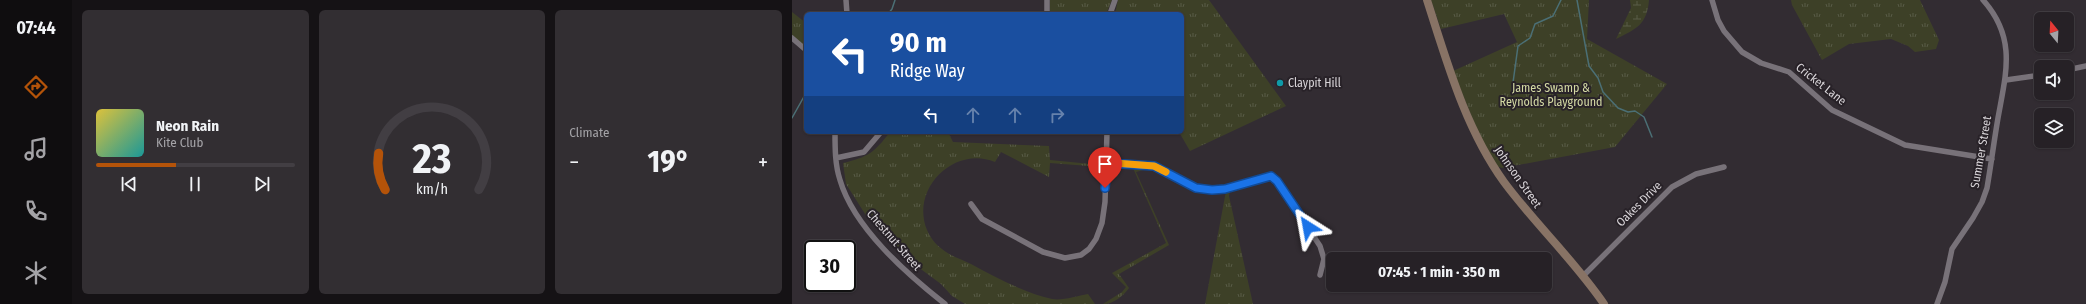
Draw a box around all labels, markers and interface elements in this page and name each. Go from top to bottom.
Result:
north arrow [2034,12,2074,52]
map controls [2034,12,2074,148]
text: 07:44 [16,17,56,39]
text: 90 m [890,26,947,59]
icon: left [824,28,876,80]
text: Ridge Way [890,60,965,82]
street label: Cricket Lane [1793,60,1849,108]
button: sound [2034,60,2074,100]
icon: directions [22,73,50,101]
place label: Claypit Hill [1288,76,1341,90]
marker: Claypit Hill [1275,78,1285,88]
park label: James Swamp & Reynolds Playground [1500,81,1602,109]
icon: left [920,104,942,126]
icon: ahead [962,104,984,126]
icon: ahead [1004,104,1026,126]
icon: right [1046,104,1068,126]
button: layers [2034,108,2074,148]
street label: Summer Street [1968,115,1994,189]
text: Neon Rain [156,117,219,135]
text: Climate [569,125,609,140]
text: 23 [412,134,451,184]
icon: music [22,135,50,163]
text: Kite Club [156,135,203,150]
street label: Johnson Street [1492,143,1545,211]
text: 19° [647,144,690,180]
pin [1088,147,1122,188]
text: − [569,149,579,176]
text: + [758,149,768,176]
icon: arrive [1094,153,1116,175]
icon: previous [118,173,140,195]
icon: pause [184,173,206,195]
icon: next [251,173,273,195]
street label: Oakes Drive [1614,178,1665,229]
text: km/h [416,181,448,198]
icon: phone [22,197,50,225]
position arrow [1287,206,1329,248]
street label: Chestnut Street [864,207,924,273]
speed limit sign: 30 [804,240,856,292]
icon: climate [22,259,50,287]
text: 07:45 · 1 min · 350 m [1378,263,1500,281]

